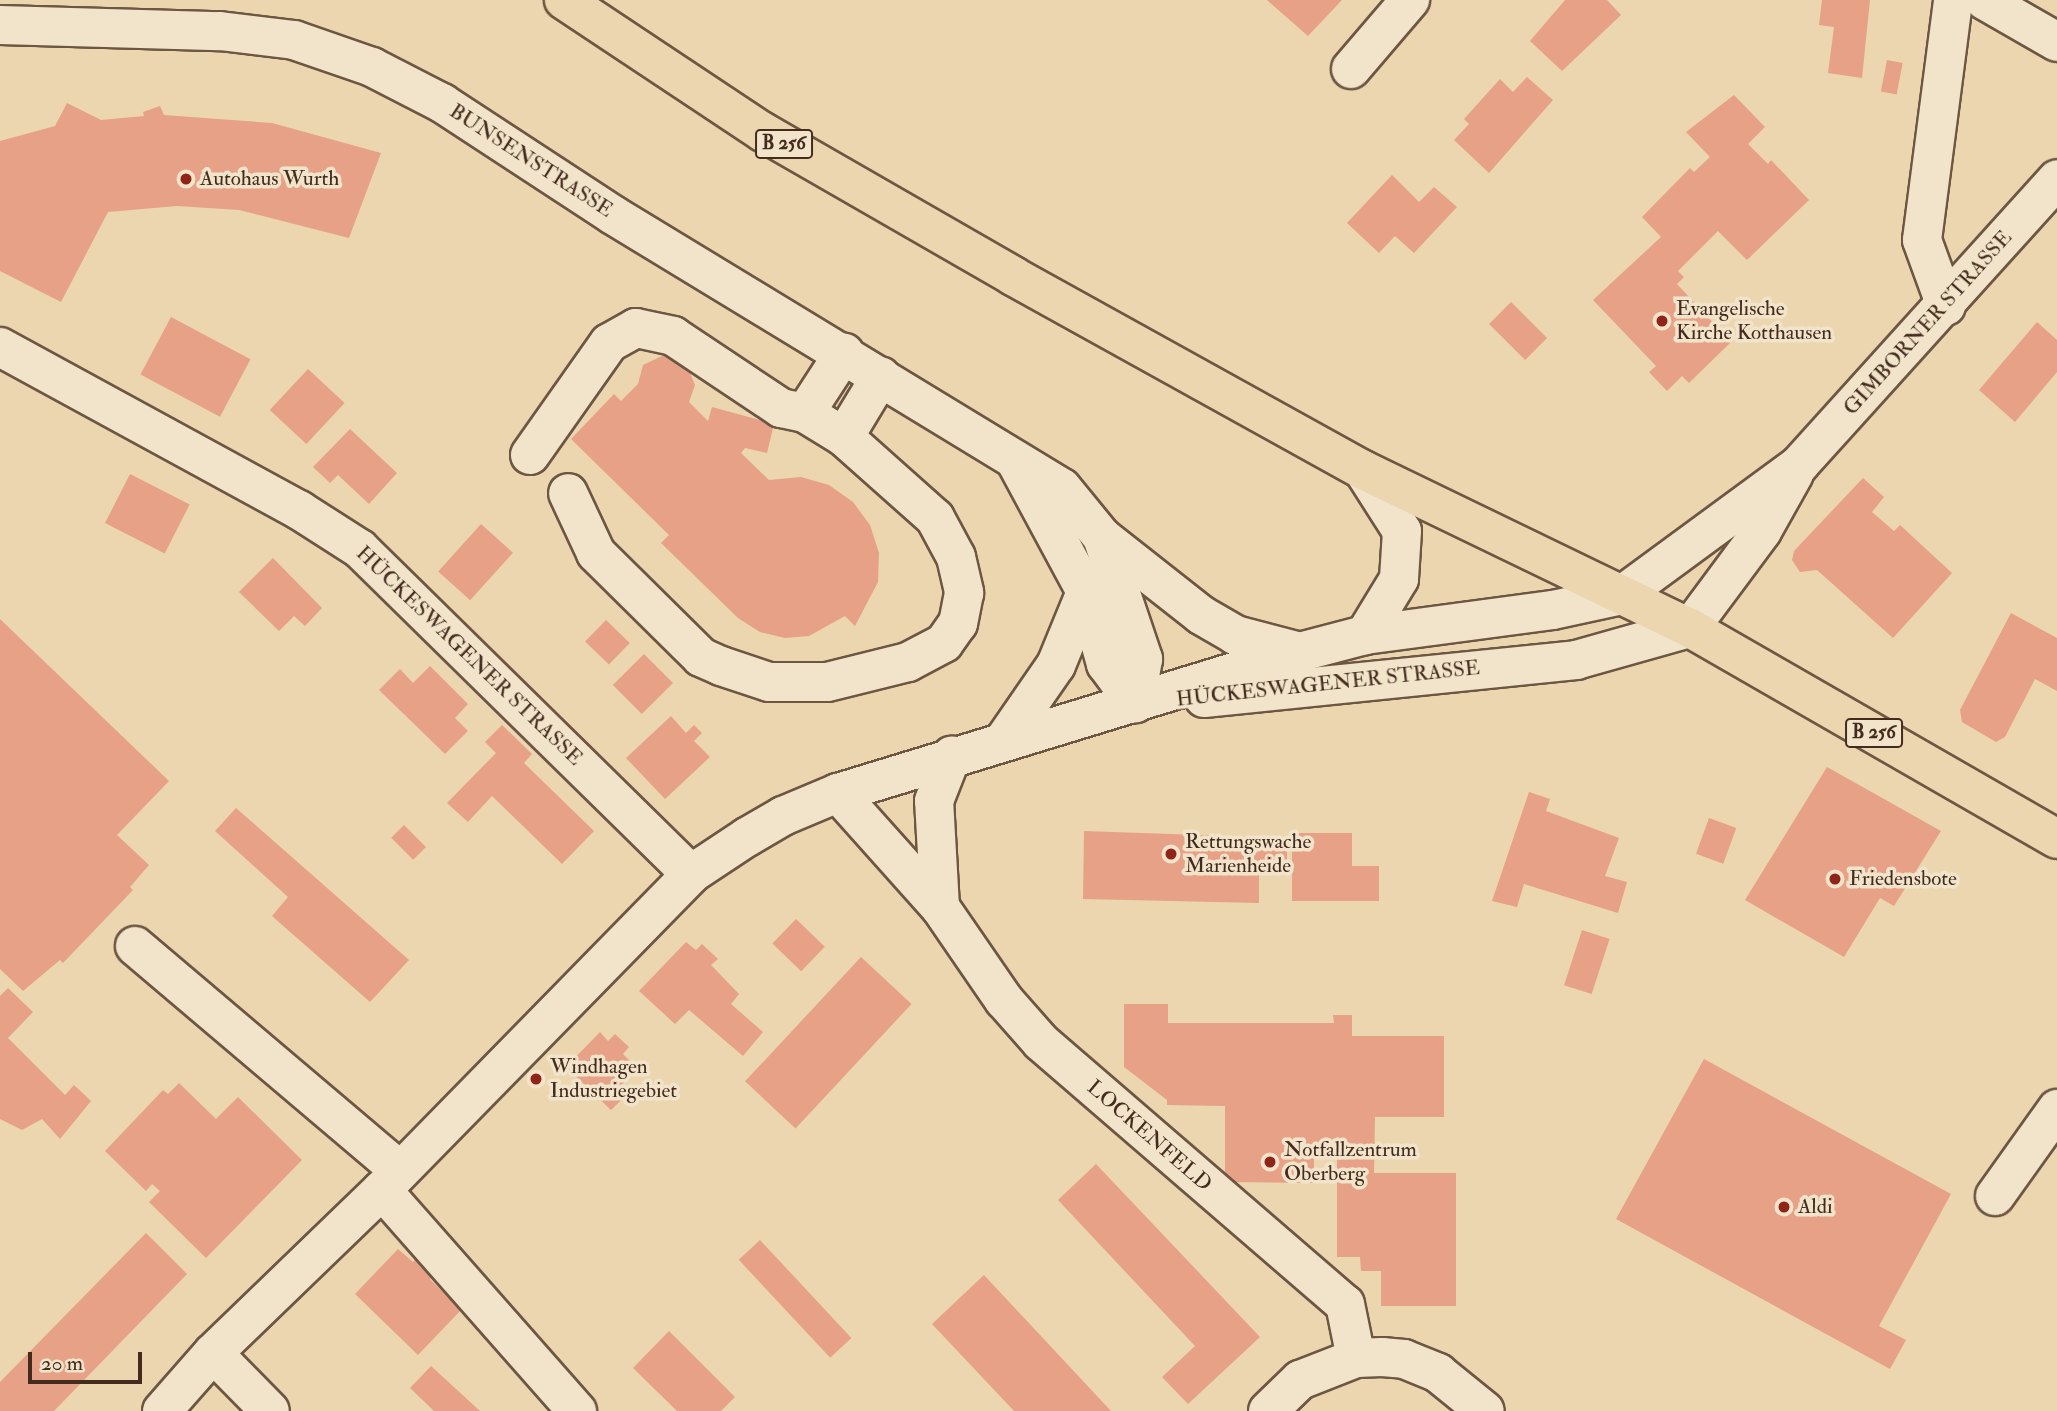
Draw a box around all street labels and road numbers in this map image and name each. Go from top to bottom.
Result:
street label: BUNSENSTRASSE [445,99,617,223]
road number: B 256 [754,128,814,160]
street label: GIMBORNER STRASSE [1838,226,2018,420]
street label: HÜCKESWAGENER STRASSE [351,541,587,771]
street label: HÜCKESWAGENER STRASSE [1175,656,1481,712]
road number: B 256 [1844,718,1904,748]
street label: LOCKENFELD [1082,1075,1216,1197]

